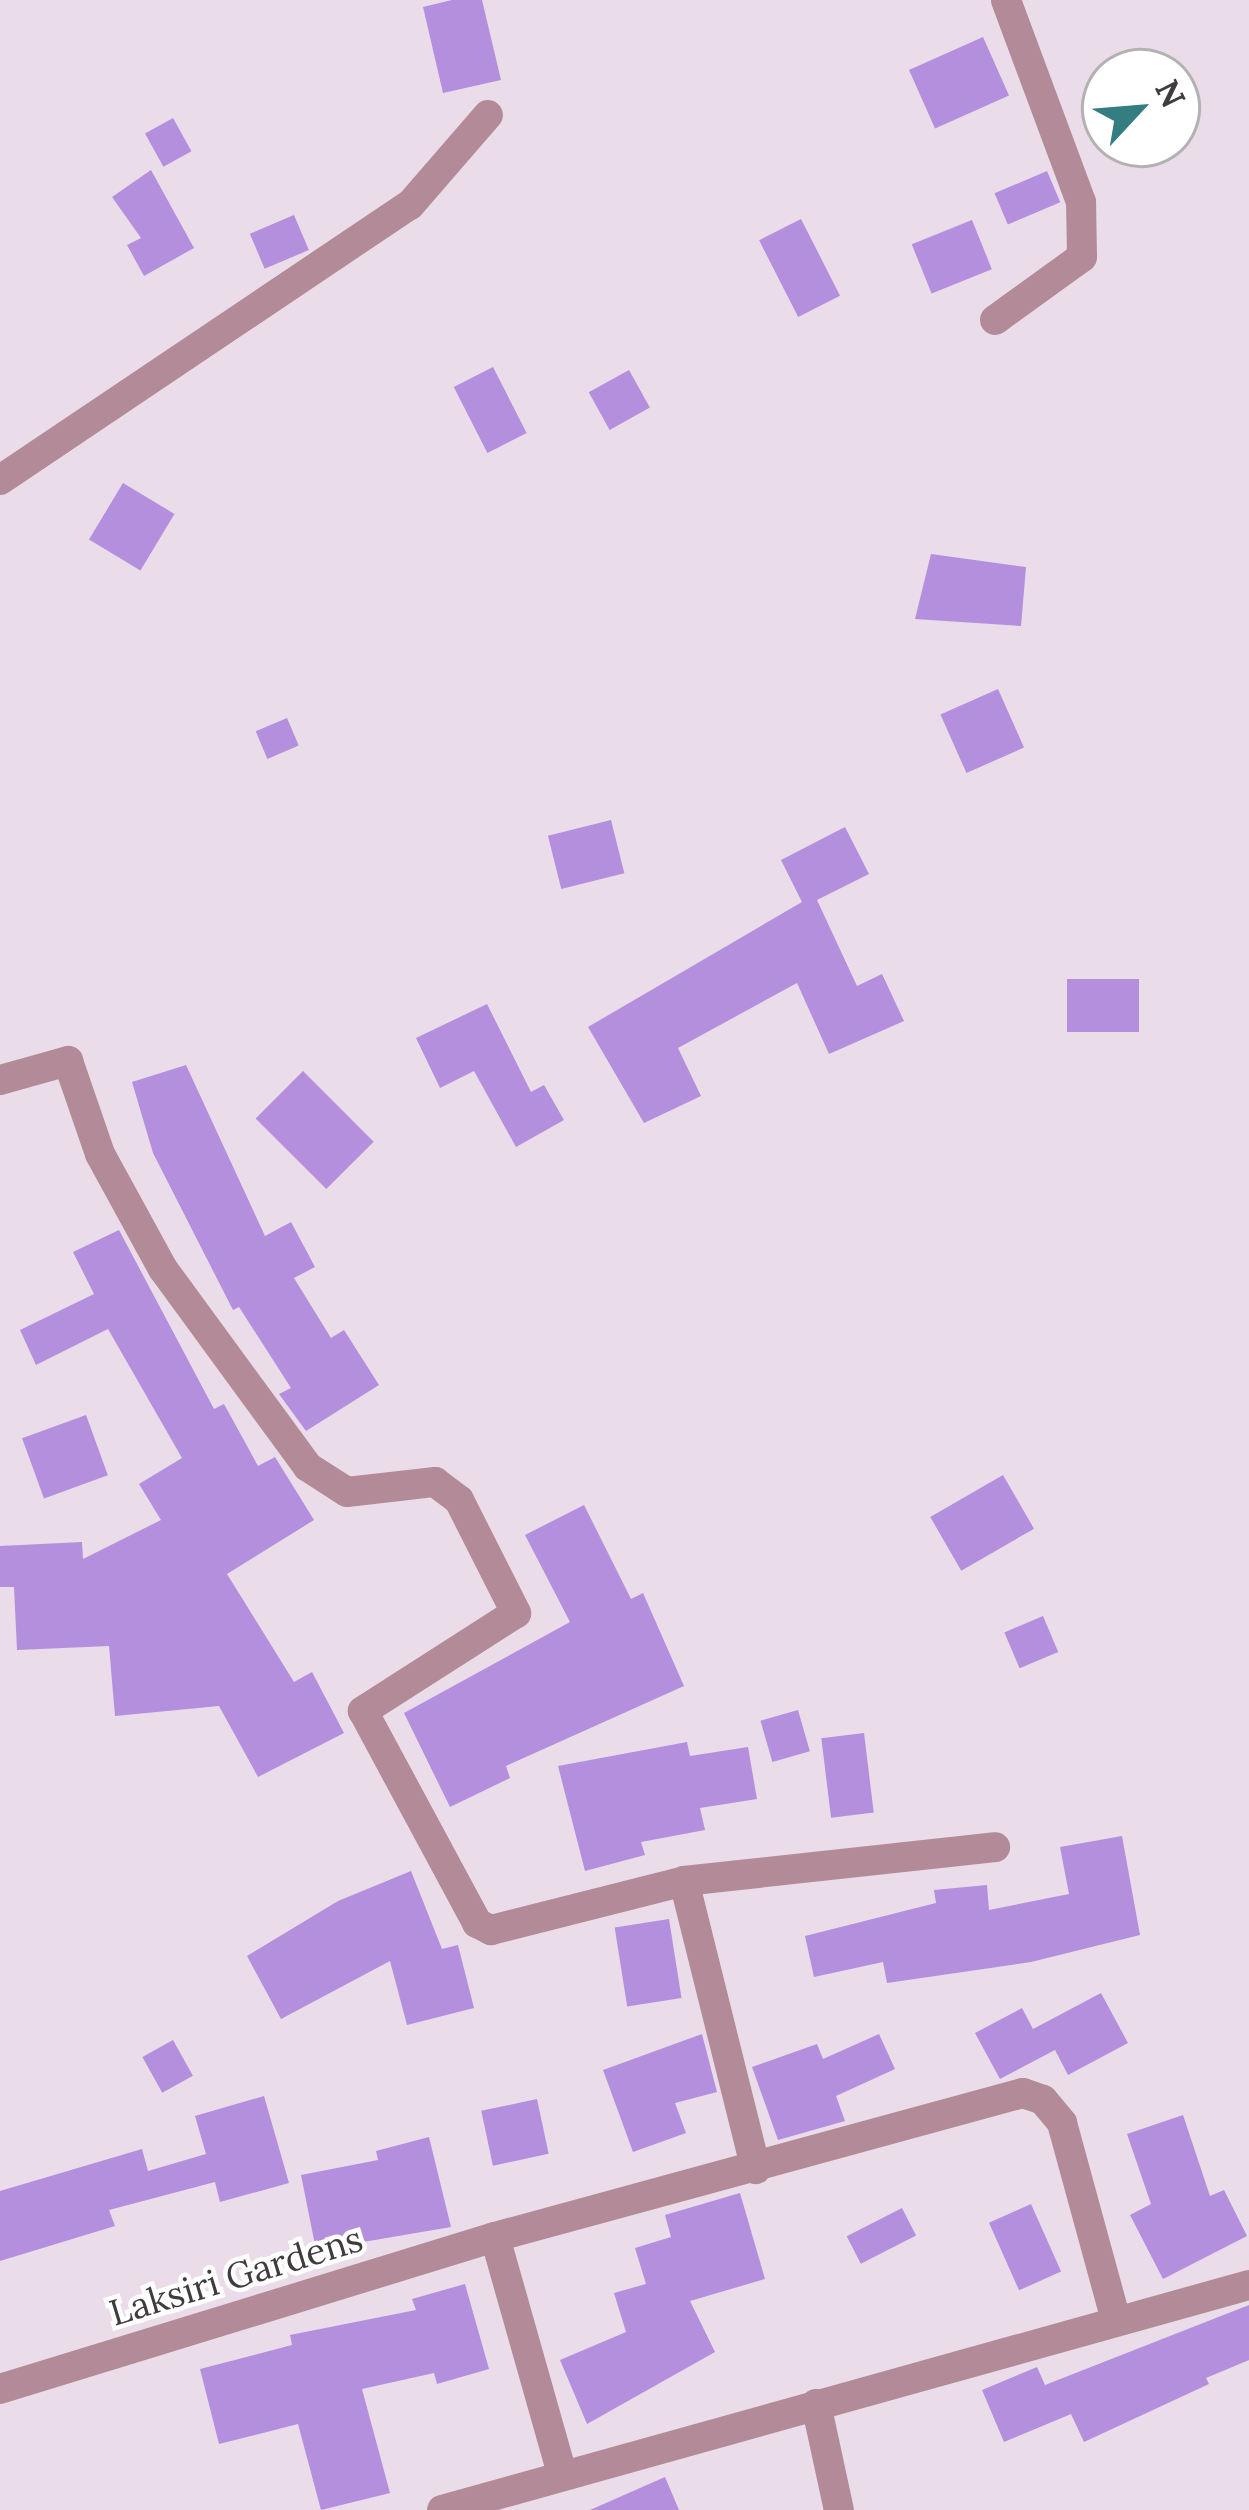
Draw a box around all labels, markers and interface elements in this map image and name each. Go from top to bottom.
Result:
north arrow [1081,48,1201,168]
text: N [1146,73,1195,114]
street label: Laksiri Gardens [104,2217,368,2335]

